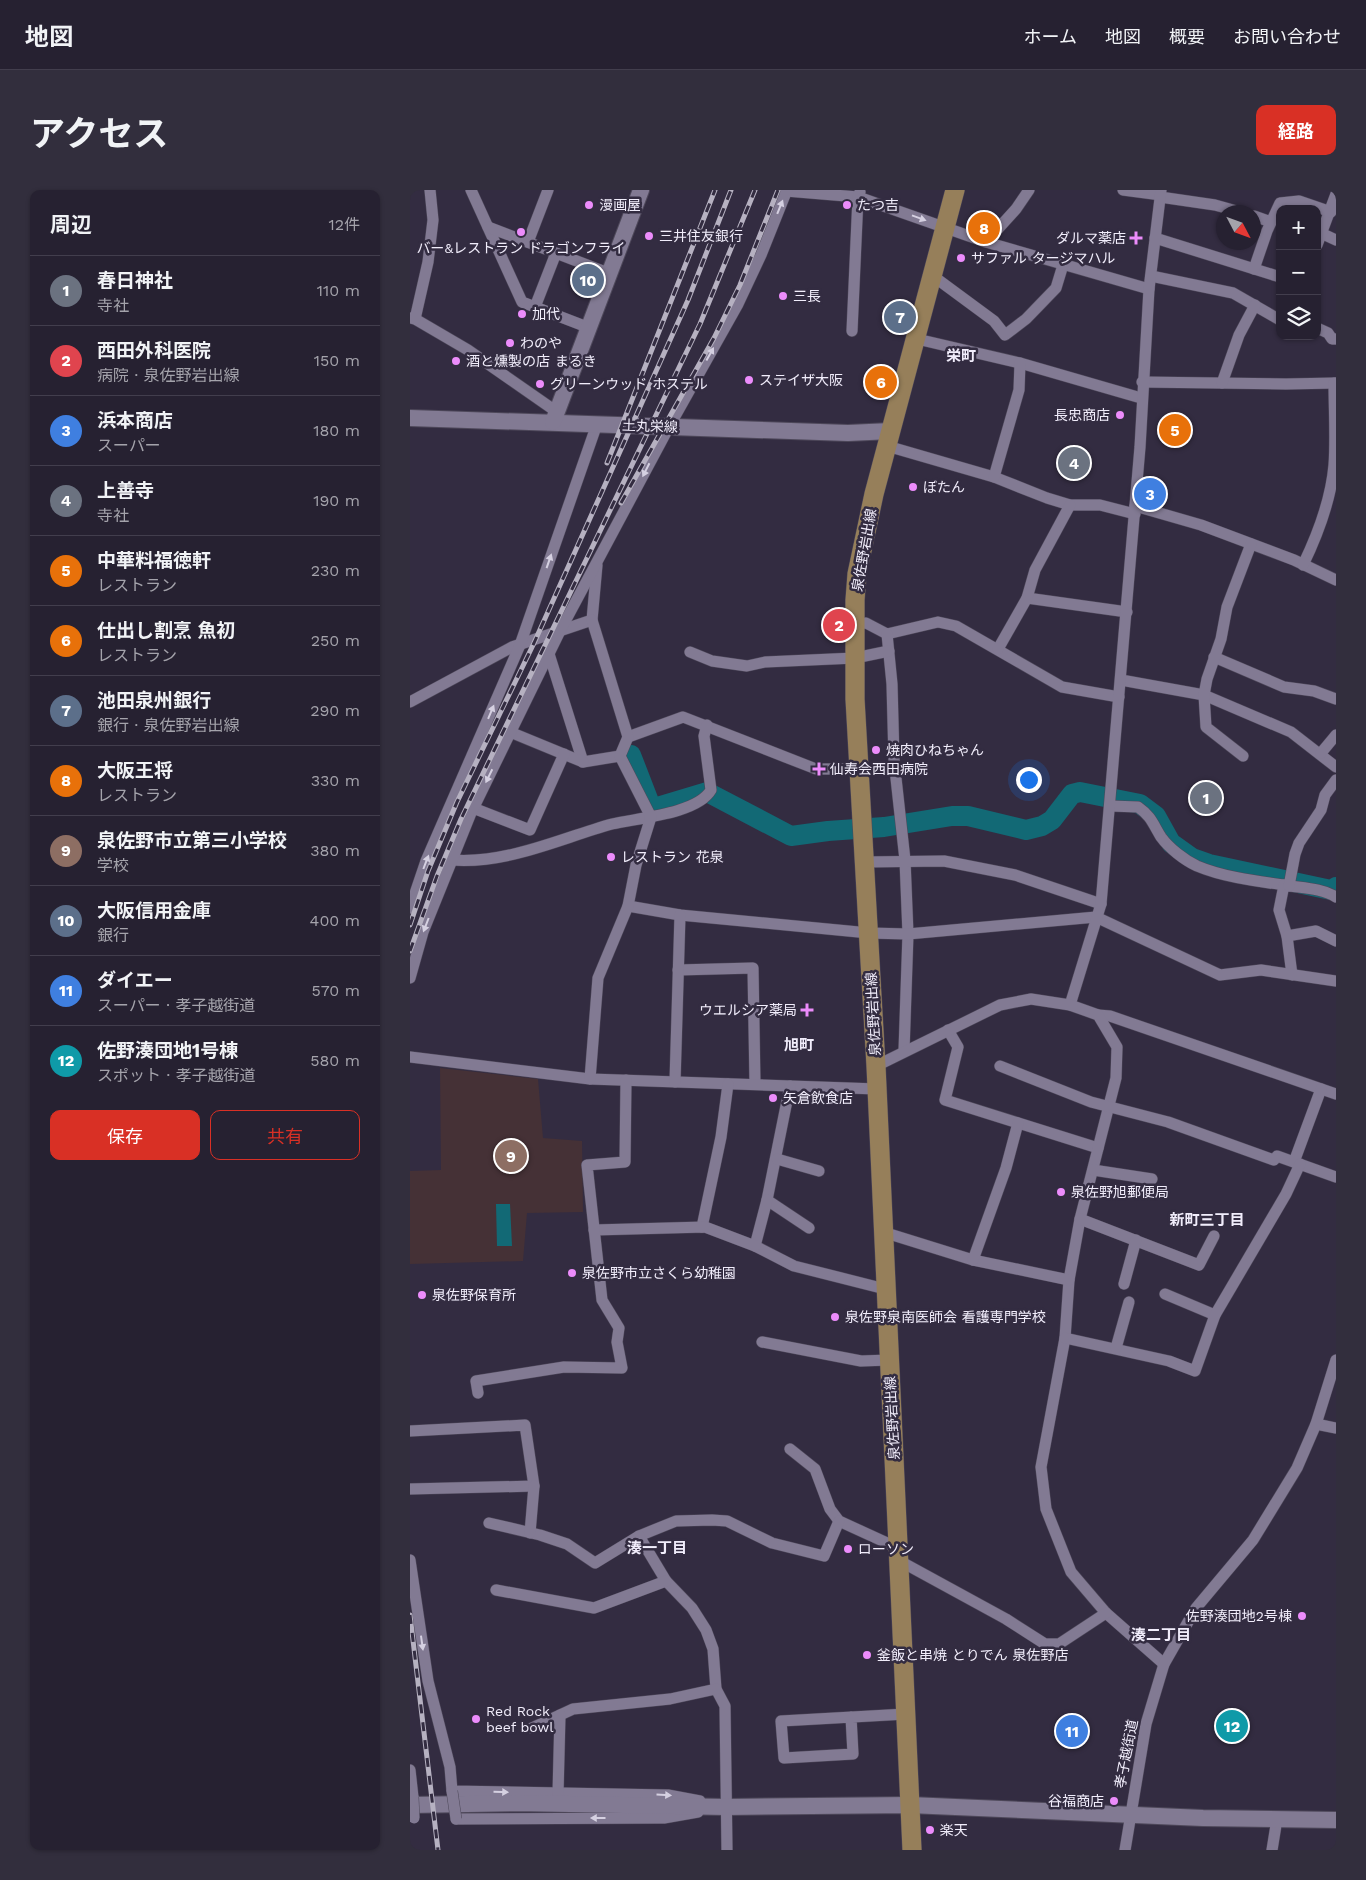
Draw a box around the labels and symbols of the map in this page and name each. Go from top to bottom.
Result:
place label: 漫画屋 [599,197,641,213]
place label: たつ吉 [857,197,899,213]
marker: 漫画屋 [583,199,595,211]
marker: たつ吉 [841,199,853,211]
one-way arrow [776,200,784,215]
north arrow [1216,205,1261,250]
pin: 8 [968,209,1000,247]
one-way arrow [911,215,926,222]
marker: バー&レストラン ドラゴンフライ [515,226,527,238]
place label: 三井住友銀行 [659,228,743,244]
marker: 三井住友銀行 [643,230,655,242]
place label: ダルマ薬店 [1056,230,1126,246]
marker: ダルマ薬店 [1130,232,1142,244]
place label: バー&レストラン ドラゴンフライ [416,240,626,256]
place label: サファル タージマハル [971,250,1116,266]
marker: サファル タージマハル [955,252,967,264]
pin: 10 [572,261,604,299]
place label: 三長 [793,288,821,304]
marker: 三長 [777,290,789,302]
pin: 7 [884,298,916,336]
place label: 加代 [532,306,560,322]
marker: 加代 [516,308,528,320]
place label: わのや [520,335,562,351]
marker: わのや [504,337,516,349]
one-way arrow [705,347,714,361]
district label: 栄町 [946,347,976,365]
place label: 酒と燻製の店 まるき [466,353,597,369]
marker: 酒と燻製の店 まるき [450,355,462,367]
pin: 6 [865,363,897,401]
place label: ステイザ大阪 [759,372,843,388]
marker: ステイザ大阪 [743,374,755,386]
place label: グリーンウッド ホステル [550,376,708,392]
marker: グリーンウッド ホステル [534,378,546,390]
place label: 長忠商店 [1054,407,1110,423]
marker: 長忠商店 [1114,409,1126,421]
pin: 5 [1159,411,1191,449]
street label: 土丸栄線 [622,417,678,435]
pin: 4 [1058,444,1090,482]
one-way arrow [642,463,650,477]
pin: 3 [1134,475,1166,513]
place label: ぼたん [923,479,965,495]
marker: ぼたん [907,481,919,493]
street label: 泉佐野岩出線 [849,507,879,593]
one-way arrow [545,553,553,568]
pin: 2 [823,606,855,644]
one-way arrow [487,705,495,719]
place label: 焼肉ひねちゃん [886,742,984,758]
marker: 焼肉ひねちゃん [870,744,882,756]
place label: 仙寿会西田病院 [830,761,928,777]
marker: 仙寿会西田病院 [812,762,826,776]
your location [1016,767,1042,793]
one-way arrow [485,768,493,783]
pin: 1 [1190,779,1222,817]
place label: レストラン 花泉 [621,849,724,865]
marker: レストラン 花泉 [605,851,617,863]
one-way arrow [423,855,431,869]
one-way arrow [422,918,430,933]
street label: 泉佐野岩出線 [863,972,883,1056]
place label: ウエルシア薬局 [699,1002,797,1018]
marker: ウエルシア薬局 [801,1004,813,1016]
district label: 旭町 [784,1036,814,1054]
place label: 矢倉飲食店 [783,1090,853,1106]
marker: 矢倉飲食店 [767,1092,779,1104]
pin: 9 [495,1137,527,1175]
place label: 泉佐野旭郵便局 [1071,1184,1169,1200]
marker: 泉佐野旭郵便局 [1055,1186,1067,1198]
district label: 新町三丁目 [1169,1211,1245,1229]
place label: 泉佐野市立さくら幼稚園 [582,1265,736,1281]
marker: 泉佐野市立さくら幼稚園 [566,1267,578,1279]
place label: 泉佐野保育所 [432,1287,516,1303]
marker: 泉佐野保育所 [416,1289,428,1301]
place label: 泉佐野泉南医師会 看護専門学校 [845,1309,1046,1325]
marker: 泉佐野泉南医師会 看護専門学校 [829,1311,841,1323]
street label: 泉佐野岩出線 [882,1376,902,1460]
district label: 湊一丁目 [627,1539,687,1557]
place label: ローソン [858,1541,914,1557]
marker: ローソン [842,1543,854,1555]
place label: 佐野湊団地2号棟 [1186,1608,1292,1624]
marker: 佐野湊団地2号棟 [1296,1610,1308,1622]
district label: 湊二丁目 [1131,1626,1191,1644]
one-way arrow [419,1635,427,1651]
place label: 釜飯と串焼 とりでん 泉佐野店 [877,1647,1069,1663]
marker: 釜飯と串焼 とりでん 泉佐野店 [861,1649,873,1661]
place label: Red Rock beef bowl [486,1703,554,1735]
pin: 12 [1216,1707,1248,1745]
pin: 11 [1056,1712,1088,1750]
marker: Red Rock beef bowl [470,1713,482,1725]
street label: 孝子越街道 [1111,1718,1141,1790]
one-way arrow [493,1788,509,1796]
one-way arrow [656,1791,672,1799]
place label: 谷福商店 [1048,1793,1104,1809]
marker: 谷福商店 [1108,1795,1120,1807]
one-way arrow [590,1814,606,1822]
place label: 楽天 [940,1822,968,1838]
marker: 楽天 [924,1824,936,1836]

